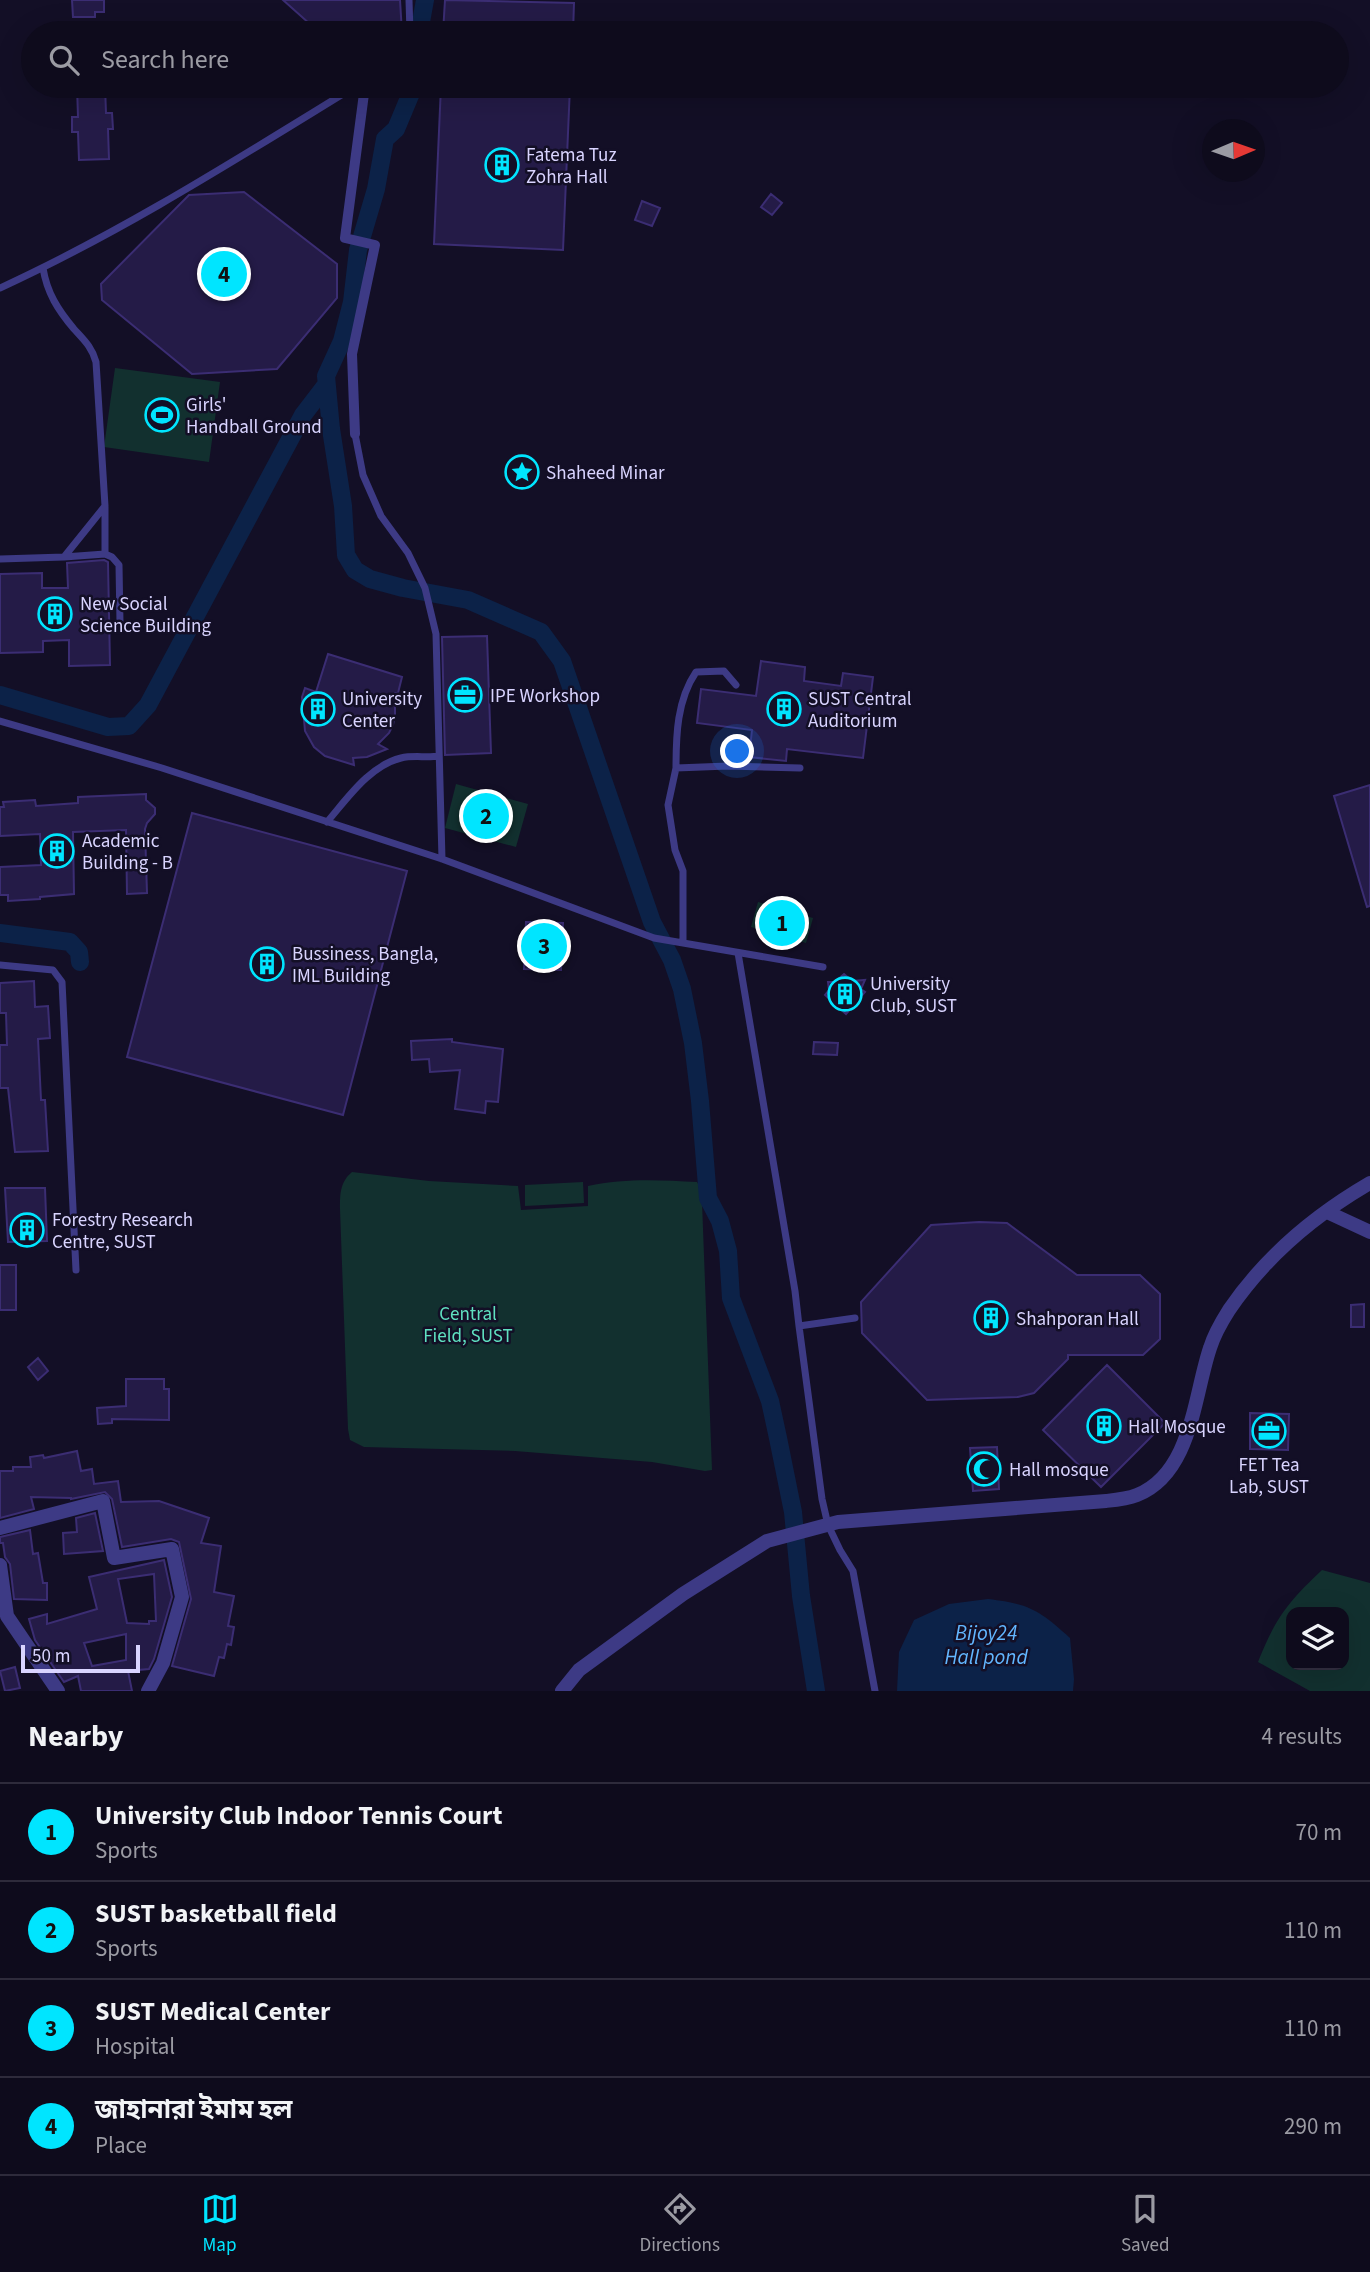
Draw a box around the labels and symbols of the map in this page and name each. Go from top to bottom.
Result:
north arrow [1202,119,1265,182]
place label: Fatema Tuz Zohra Hall [526,142,617,191]
building icon: Fatema Tuz Zohra Hall [483,146,521,184]
pin: 4 [201,248,247,300]
place label: Girls' Handball Ground [186,392,322,441]
sports icon: Girls' Handball Ground [143,396,181,434]
place icon: Shaheed Minar [503,453,541,491]
place label: Shaheed Minar [546,460,665,487]
place label: New Social Science Building [80,591,211,640]
building icon: New Social Science Building [36,595,74,633]
office icon: IPE Workshop [446,676,484,714]
place label: IPE Workshop [490,683,600,710]
place label: University Center [342,686,422,735]
place label: SUST Central Auditorium [808,686,912,735]
building icon: University Center [299,690,337,728]
building icon: SUST Central Auditorium [765,690,803,728]
your location [720,734,754,768]
pin: 2 [463,790,509,842]
place label: Academic Building - B [82,828,173,877]
building icon: Academic Building - B [38,832,76,870]
pin: 1 [759,897,805,949]
pin: 3 [521,920,567,972]
place label: Bussiness, Bangla, IML Building [292,941,438,990]
building icon: Bussiness, Bangla, IML Building [248,945,286,983]
place label: University Club, SUST [870,971,957,1020]
building icon: University Club, SUST [826,975,864,1013]
place label: Forestry Research Centre, SUST [52,1207,193,1256]
building icon: Forestry Research Centre, SUST [8,1211,46,1249]
building icon: Shahporan Hall [972,1299,1010,1337]
park label: Central Field, SUST [423,1301,513,1350]
place label: Shahporan Hall [1016,1306,1139,1333]
building icon: Hall Mosque [1085,1407,1123,1445]
office icon: FET Tea Lab, SUST [1250,1412,1288,1450]
place label: Hall Mosque [1128,1414,1226,1441]
mosque icon: Hall mosque [965,1450,1003,1488]
place label: FET Tea Lab, SUST [1229,1452,1309,1501]
place label: Hall mosque [1009,1457,1109,1484]
water label: Bijoy24 Hall pond [944,1618,1028,1672]
scale bar [21,1642,140,1674]

